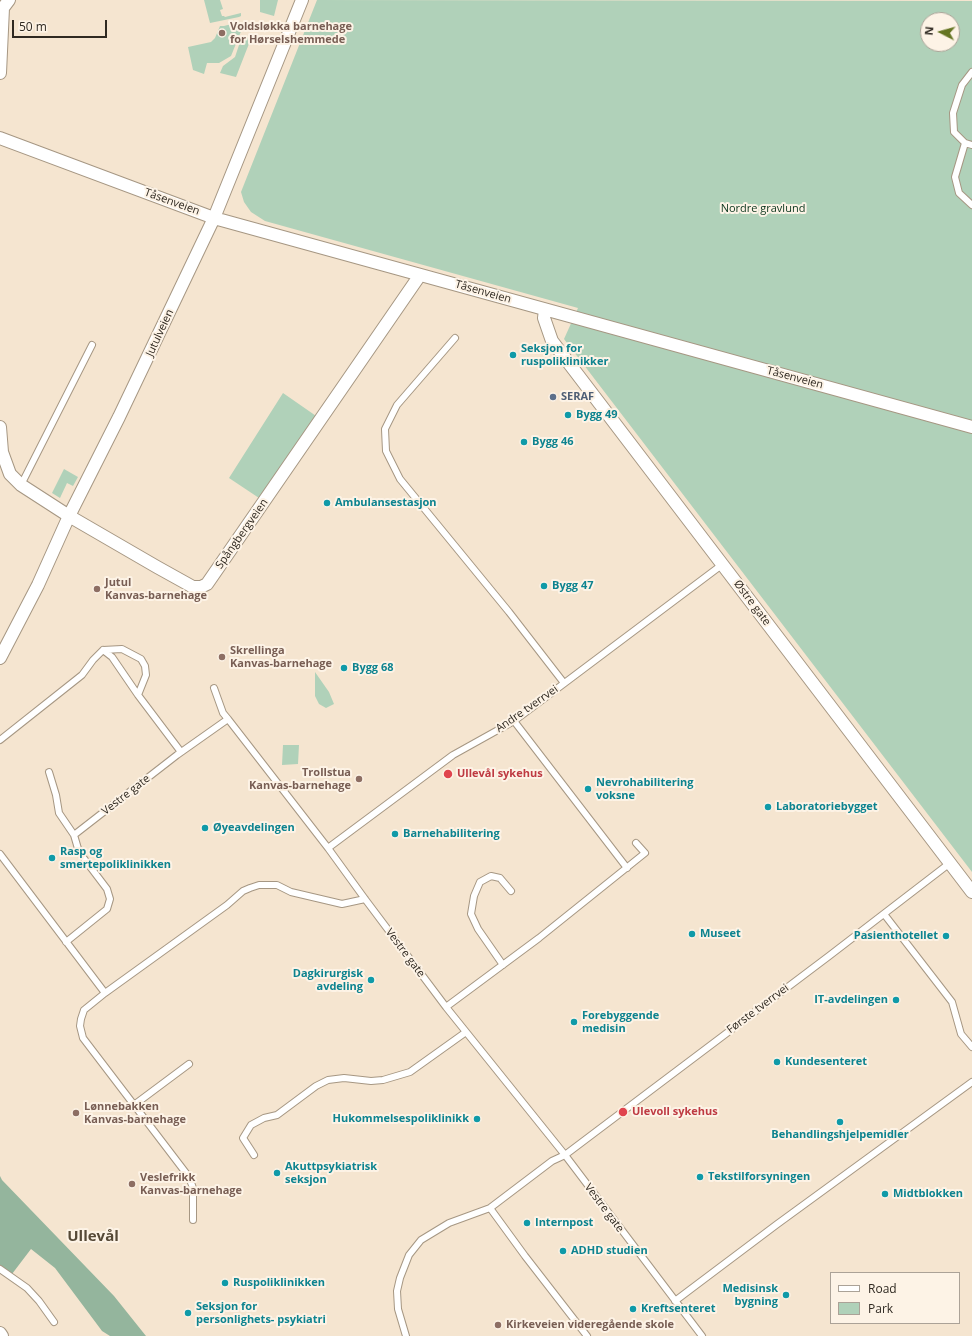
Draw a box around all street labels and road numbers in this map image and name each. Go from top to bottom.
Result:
street label: Tåsenveien [143,186,201,218]
street label: Tåsenveien [453,278,513,306]
street label: Jutulveien [143,307,177,359]
street label: Tåsenveien [765,364,825,392]
street label: Spångbergveien [213,496,271,572]
street label: Østre gate [731,578,773,628]
street label: Andre tverrvei [493,683,561,735]
street label: Vestre gate [99,772,153,818]
street label: Vestre gate [382,926,428,980]
street label: Første tverrvei [724,981,792,1037]
street label: Vestre gate [581,1181,627,1235]

